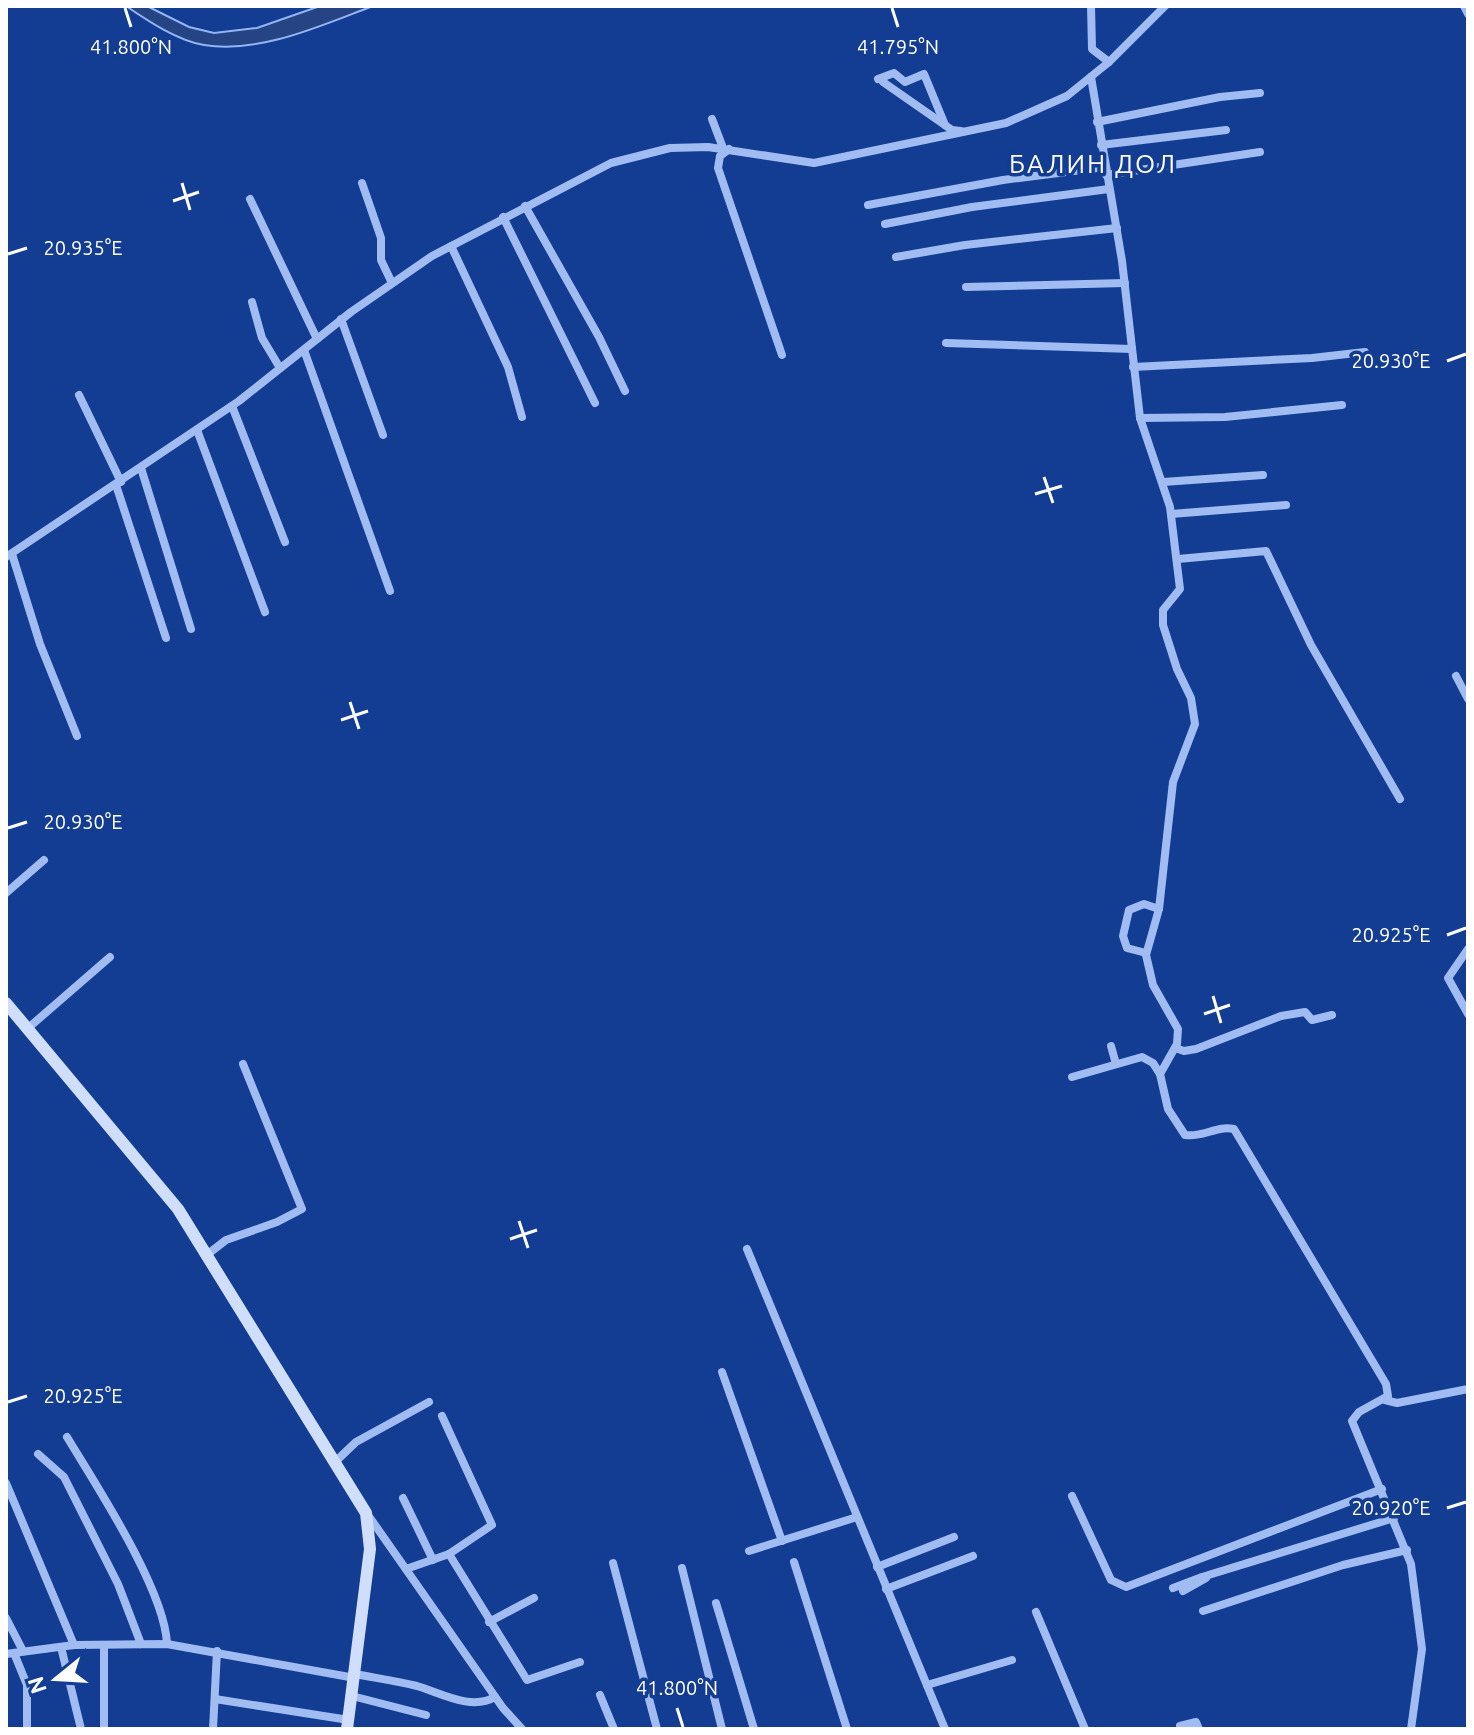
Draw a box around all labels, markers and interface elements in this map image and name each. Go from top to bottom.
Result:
text: 41.800°N [90,35,172,58]
text: 41.795°N [857,35,939,58]
district label: БАЛИН ДОЛ [1009,149,1177,178]
text: 20.935°E [44,236,123,259]
text: 20.930°E [1352,349,1431,372]
text: 20.930°E [44,810,123,833]
text: 20.925°E [1352,923,1431,946]
text: 20.925°E [44,1384,123,1407]
text: 20.920°E [1352,1496,1431,1519]
north arrow [16,1639,96,1719]
text: N [22,1674,51,1697]
text: 41.800°N [636,1676,718,1699]

